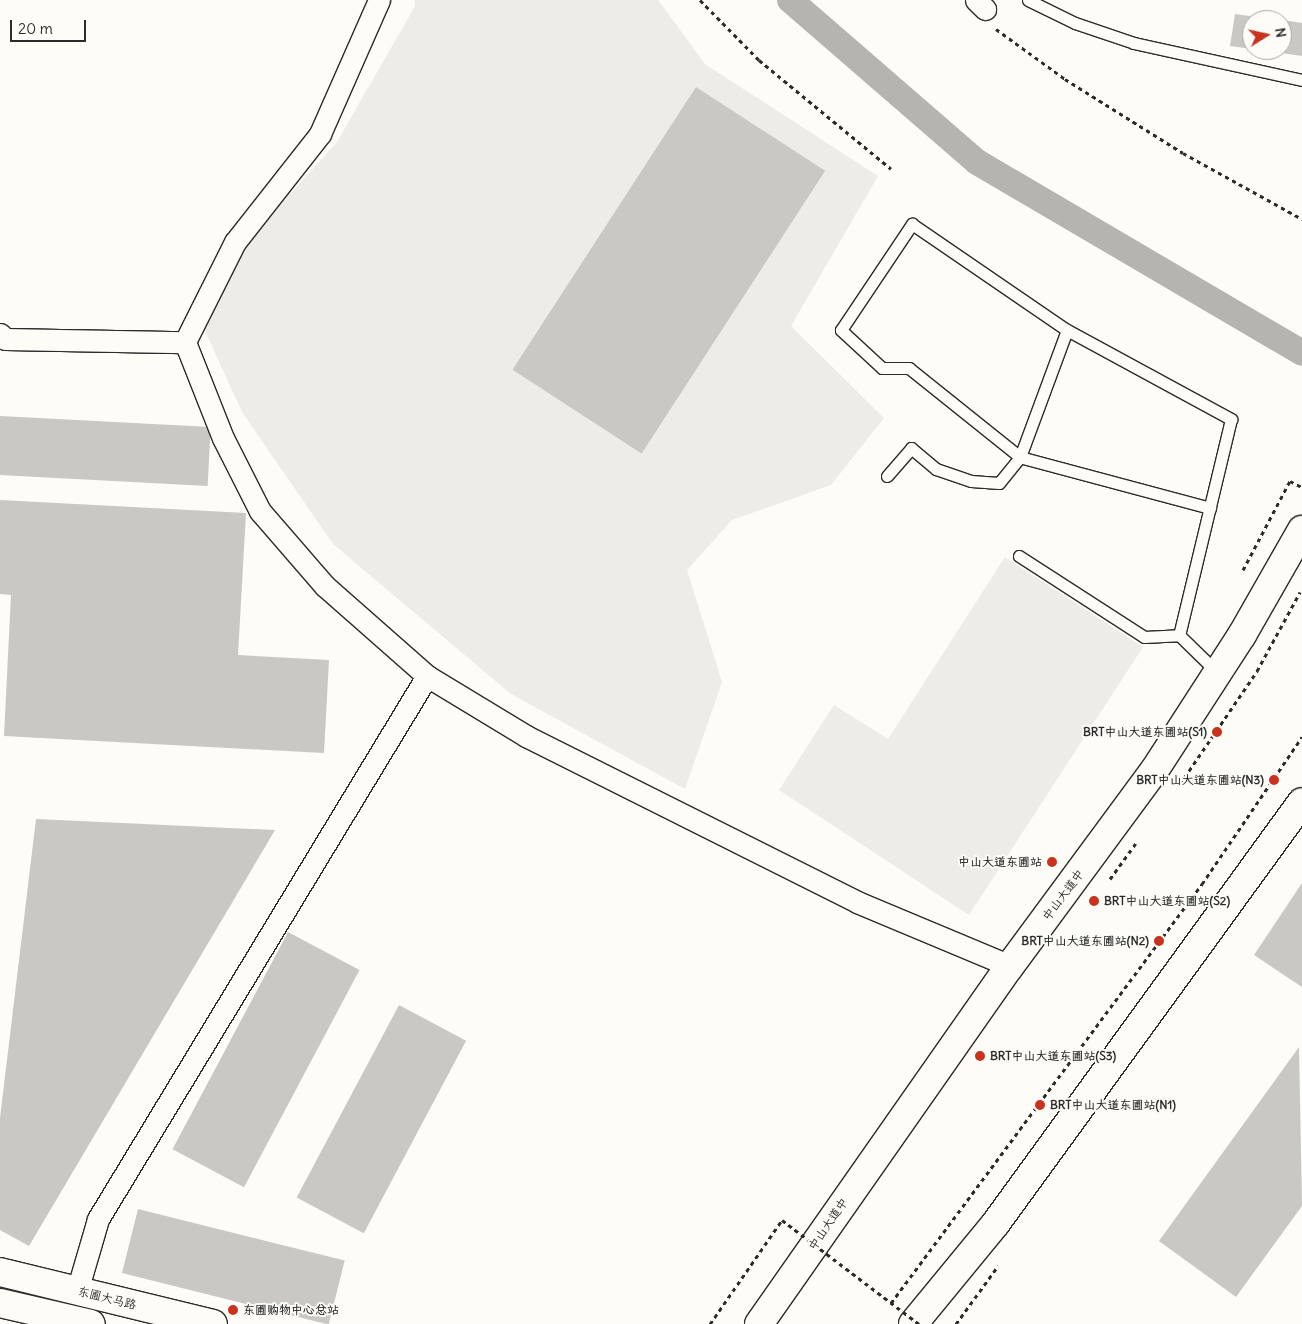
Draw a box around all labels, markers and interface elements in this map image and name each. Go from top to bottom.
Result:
scale bar [12,10,89,42]
north arrow [1242,10,1292,60]
text: 20 m [18,19,53,38]
text: N [1271,26,1290,39]
place label: BRT中山大道东圃站(S1) [1083,725,1207,739]
marker: BRT中山大道东圃站(S1) [1211,726,1223,738]
place label: BRT中山大道东圃站(N3) [1136,773,1264,787]
marker: BRT中山大道东圃站(N3) [1268,774,1280,786]
place label: 中山大道东圃站 [958,855,1042,869]
marker: 中山大道东圃站 [1046,856,1058,868]
street label: 中山大道中 [1039,867,1087,923]
place label: BRT中山大道东圃站(S2) [1104,894,1230,908]
marker: BRT中山大道东圃站(S2) [1088,895,1100,907]
place label: BRT中山大道东圃站(N2) [1021,934,1149,948]
marker: BRT中山大道东圃站(N2) [1153,935,1165,947]
place label: BRT中山大道东圃站(S3) [990,1049,1116,1063]
marker: BRT中山大道东圃站(S3) [974,1050,986,1062]
place label: BRT中山大道东圃站(N1) [1050,1098,1176,1112]
marker: BRT中山大道东圃站(N1) [1034,1099,1046,1111]
street label: 中山大道中 [805,1195,851,1253]
street label: 东圃大马路 [76,1284,138,1312]
place label: 东圃购物中心总站 [243,1303,339,1317]
marker: 东圃购物中心总站 [227,1304,239,1316]

